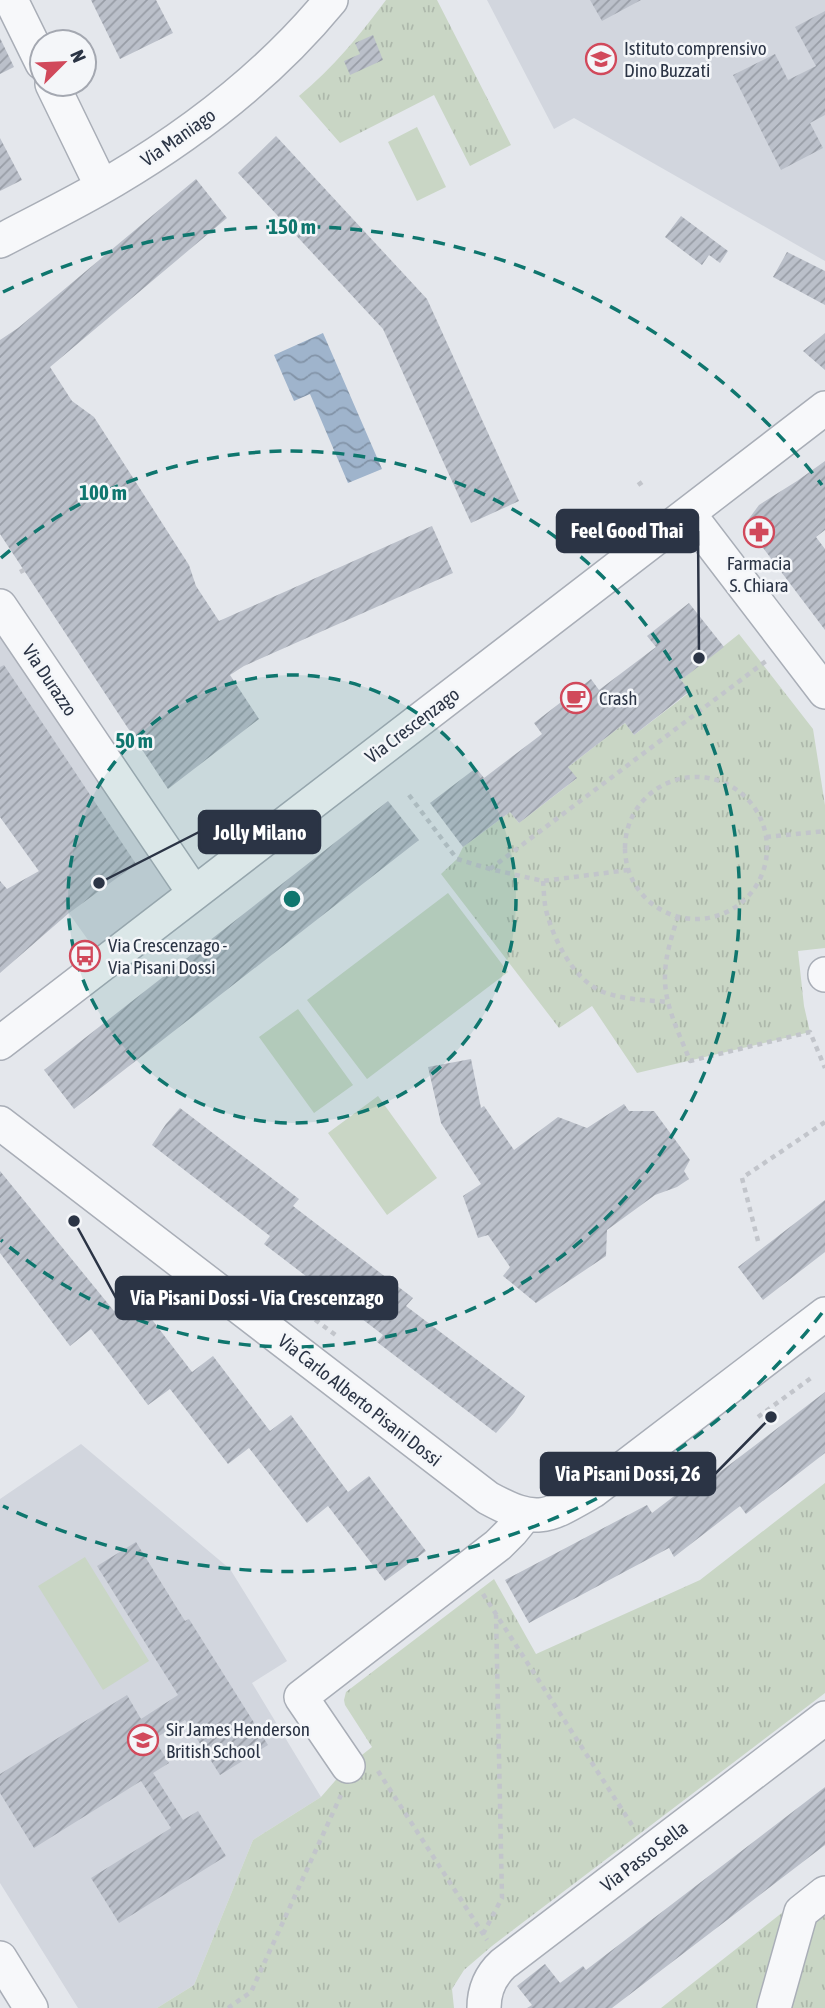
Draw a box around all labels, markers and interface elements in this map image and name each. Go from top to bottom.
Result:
north arrow [28,28,98,98]
place label: Istituto comprensivo Dino Buzzati [624,37,767,81]
school or university icon: Istituto comprensivo Dino Buzzati [584,42,618,76]
text: N [66,46,91,66]
street label: Via Maniago [137,103,220,171]
text: 150 m [268,214,316,238]
text: 100 m [79,480,127,504]
callout: Feel Good Thai [557,510,698,552]
pharmacy icon: Farmacia S. Chiara [742,515,776,549]
text: Feel Good Thai [571,518,683,542]
place label: Farmacia S. Chiara [727,552,791,596]
street label: Via Durazzo [18,640,82,720]
cafe icon: Crash [559,681,593,715]
street label: Via Crescenzago [361,683,463,767]
place label: Crash [599,687,638,709]
text: 50 m [115,728,153,752]
callout: Jolly Milano [199,811,320,853]
text: Jolly Milano [212,820,307,844]
centre of rings [280,887,304,911]
place label: Via Crescenzago - Via Pisani Dossi [108,934,227,978]
bus stop icon: Via Crescenzago - Via Pisani Dossi [68,939,102,973]
callout: Via Pisani Dossi - Via Crescenzago [116,1277,397,1319]
text: Via Pisani Dossi - Via Crescenzago [129,1285,384,1309]
street label: Via Carlo Alberto Pisani Dossi [274,1329,446,1471]
callout: Via Pisani Dossi, 26 [541,1453,715,1495]
text: Via Pisani Dossi, 26 [554,1461,701,1485]
place label: Sir James Henderson British School [166,1718,310,1762]
school or university icon: Sir James Henderson British School [126,1723,160,1757]
street label: Via Passo Sella [596,1816,692,1896]

